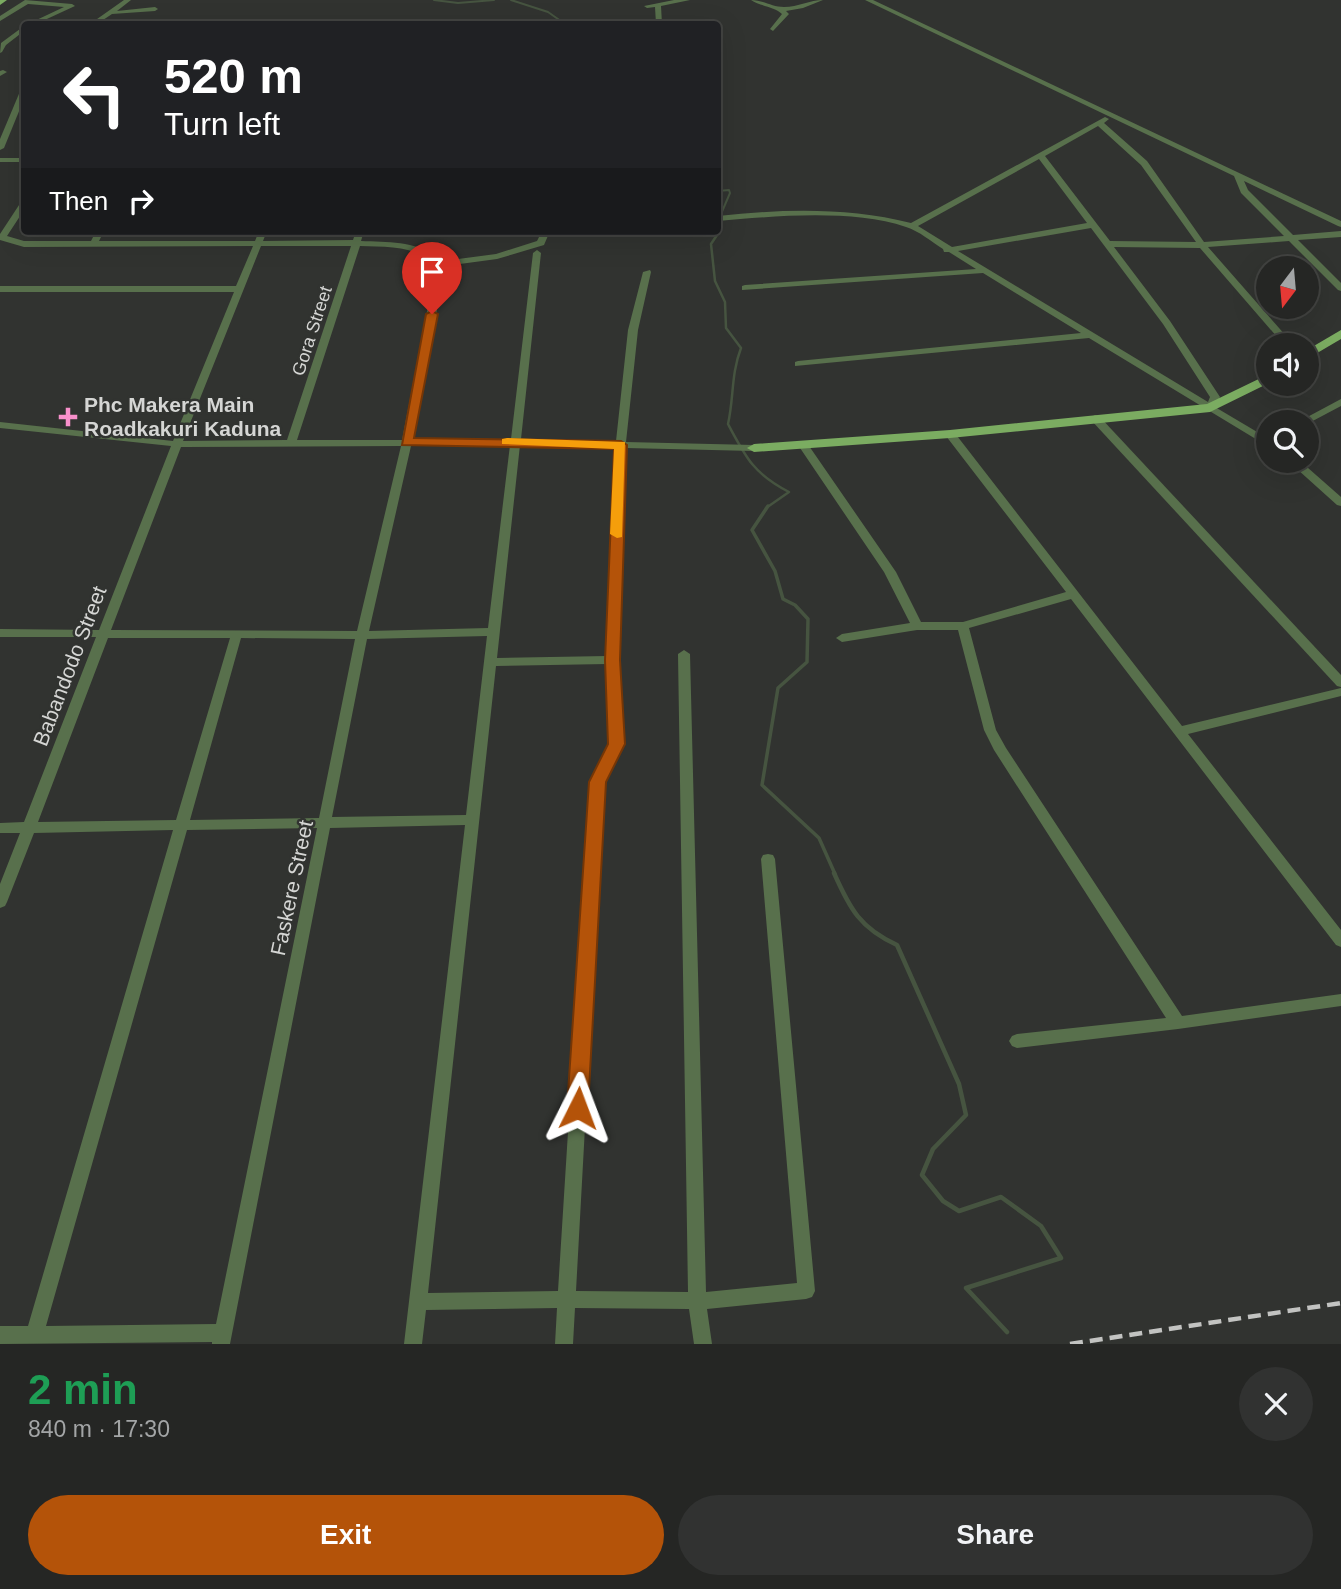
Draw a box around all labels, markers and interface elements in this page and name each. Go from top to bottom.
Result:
icon: left [49,49,140,140]
text: 520 m [164,49,303,103]
text: Turn left [164,106,280,142]
icon: right [122,182,160,220]
text: Then [49,186,108,216]
pin [402,242,462,314]
icon: arrive [413,253,451,291]
north arrow [1256,256,1320,318]
map controls [1256,256,1319,473]
street label: Gora Street [288,284,336,378]
button: sound [1256,333,1319,396]
place label: Phc Makera Main Roadkakuri Kaduna [84,393,282,440]
marker: Phc Makera Main Roadkakuri Kaduna [58,407,78,427]
button: search [1256,410,1319,473]
street label: Babandodo Street [28,583,111,749]
street label: Faskere Street [266,818,317,958]
position arrow [541,1071,615,1145]
text: 2 min [28,1366,138,1413]
button: close [1239,1367,1313,1441]
text: 840 m · 17:30 [28,1416,170,1442]
button: Exit [28,1495,664,1575]
button: Share [678,1495,1313,1575]

